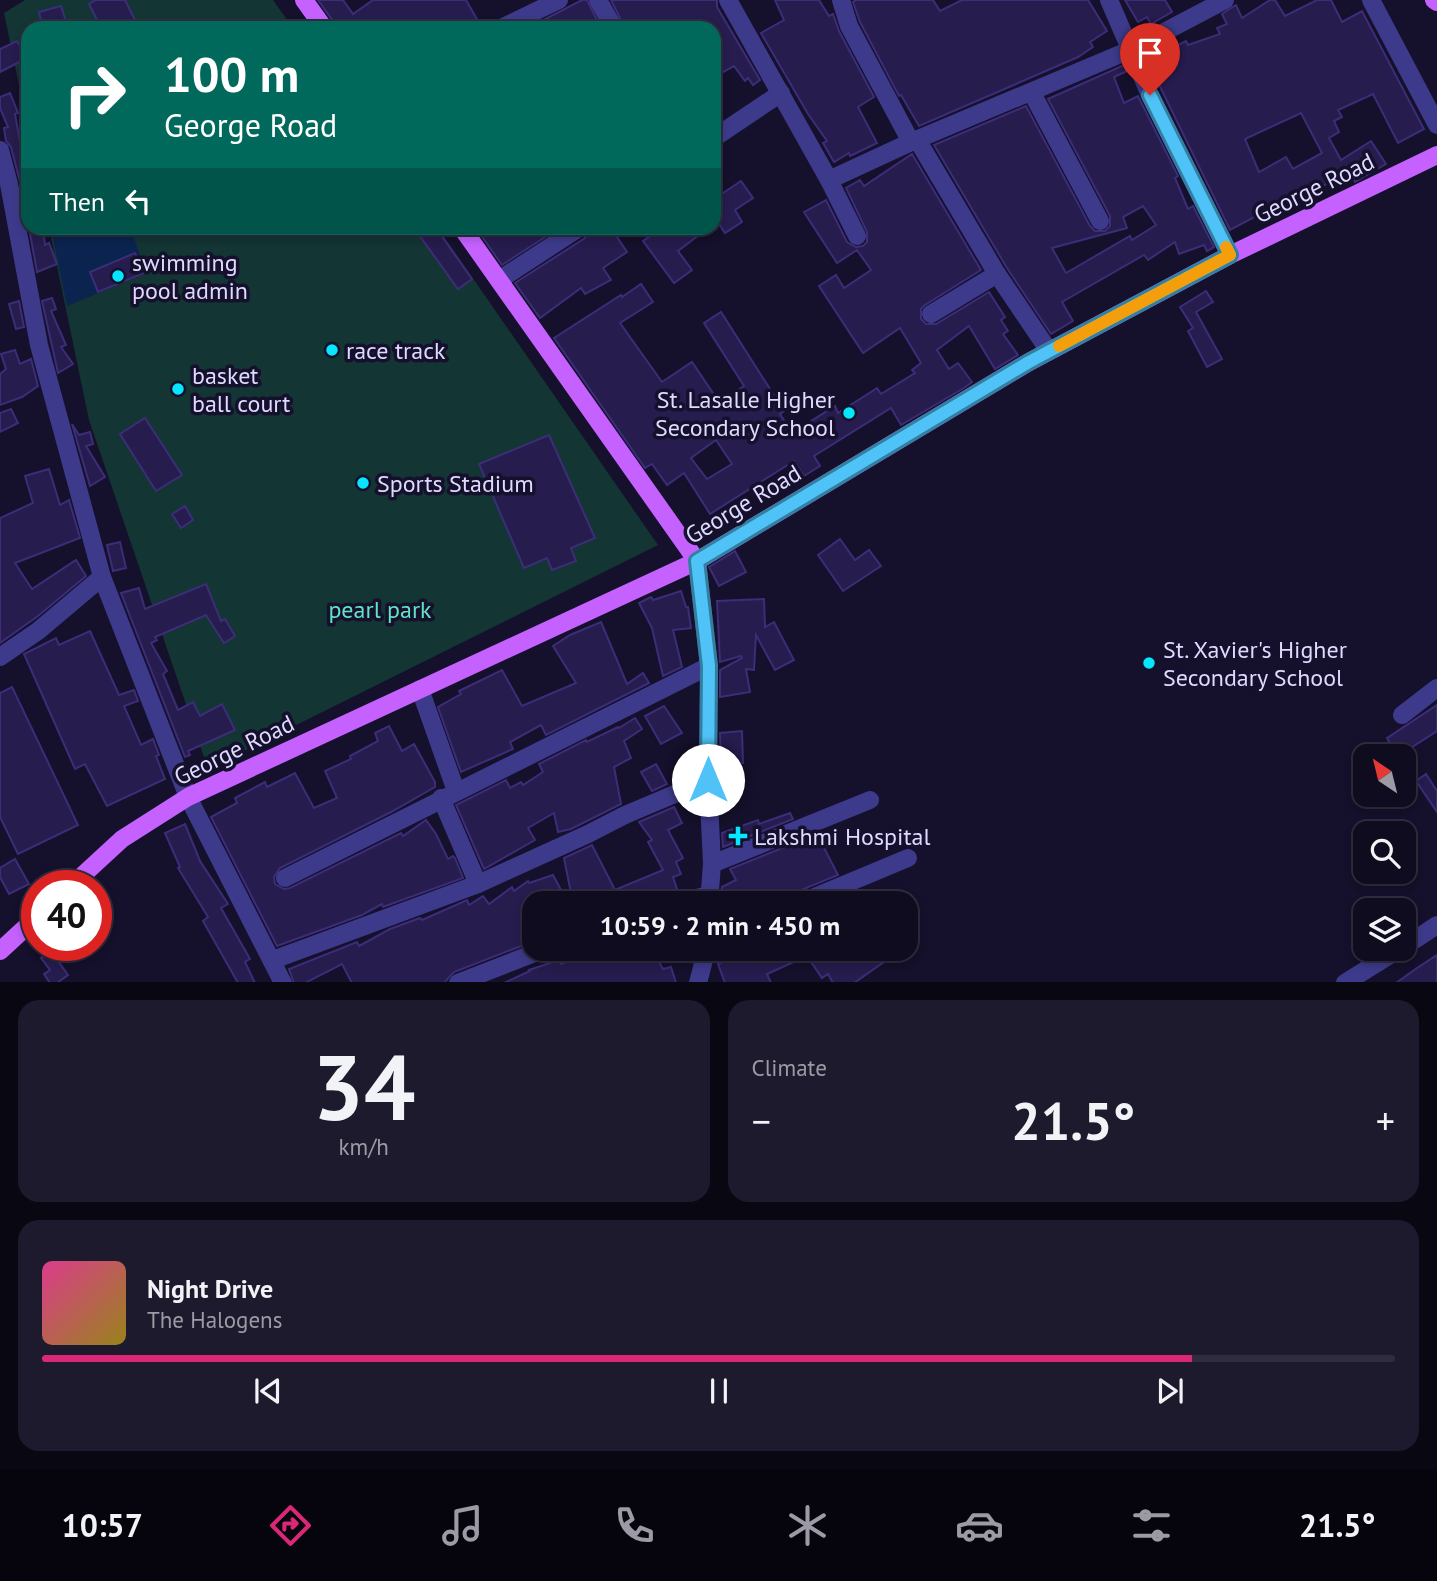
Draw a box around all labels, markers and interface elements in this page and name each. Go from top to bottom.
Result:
pin [1120,23,1180,95]
icon: arrive [1131,34,1169,72]
text: 100 m [164,42,299,106]
icon: right [49,49,140,140]
text: George Road [164,104,337,146]
street label: George Road [1249,146,1379,230]
icon: left [119,182,157,220]
text: Then [49,185,105,218]
place label: swimming pool admin [132,247,248,306]
marker: swimming pool admin [110,268,126,284]
place label: race track [346,335,446,366]
marker: race track [324,342,340,358]
place label: basket ball court [192,360,290,419]
marker: basket ball court [170,381,186,397]
place label: St. Lasalle Higher Secondary School [655,384,835,443]
marker: St. Lasalle Higher Secondary School [841,405,857,421]
street label: George Road [679,457,807,551]
place label: Sports Stadium [377,468,534,499]
marker: Sports Stadium [355,475,371,491]
park label: pearl park [328,594,432,625]
place label: St. Xavier's Higher Secondary School [1163,634,1347,693]
marker: St. Xavier's Higher Secondary School [1141,655,1157,671]
street label: George Road [169,708,299,792]
position arrow [671,743,745,817]
north arrow [1353,744,1416,807]
map controls [1353,744,1416,961]
place label: Lakshmi Hospital [754,821,930,852]
button: search [1353,821,1416,884]
marker: Lakshmi Hospital [728,826,748,846]
speed limit sign: 40 [21,870,112,961]
button: layers [1353,898,1416,961]
text: 10:59 · 2 min · 450 m [600,909,840,942]
text: 34 [312,1027,415,1145]
text: Climate [752,1053,827,1082]
text: 21.5° [1011,1087,1135,1154]
text: − [752,1096,771,1145]
text: + [1376,1096,1395,1145]
text: km/h [339,1132,389,1161]
text: Night Drive [147,1272,273,1305]
text: The Halogens [147,1305,282,1334]
icon: previous [249,1372,287,1410]
icon: pause [700,1372,738,1410]
icon: next [1151,1372,1189,1410]
icon: directions [266,1501,315,1550]
icon: music [438,1501,487,1550]
icon: phone [610,1501,659,1550]
icon: climate [783,1501,832,1550]
icon: car [955,1501,1004,1550]
icon: filters [1127,1501,1176,1550]
text: 10:57 [62,1504,143,1546]
text: 21.5° [1299,1504,1375,1546]

